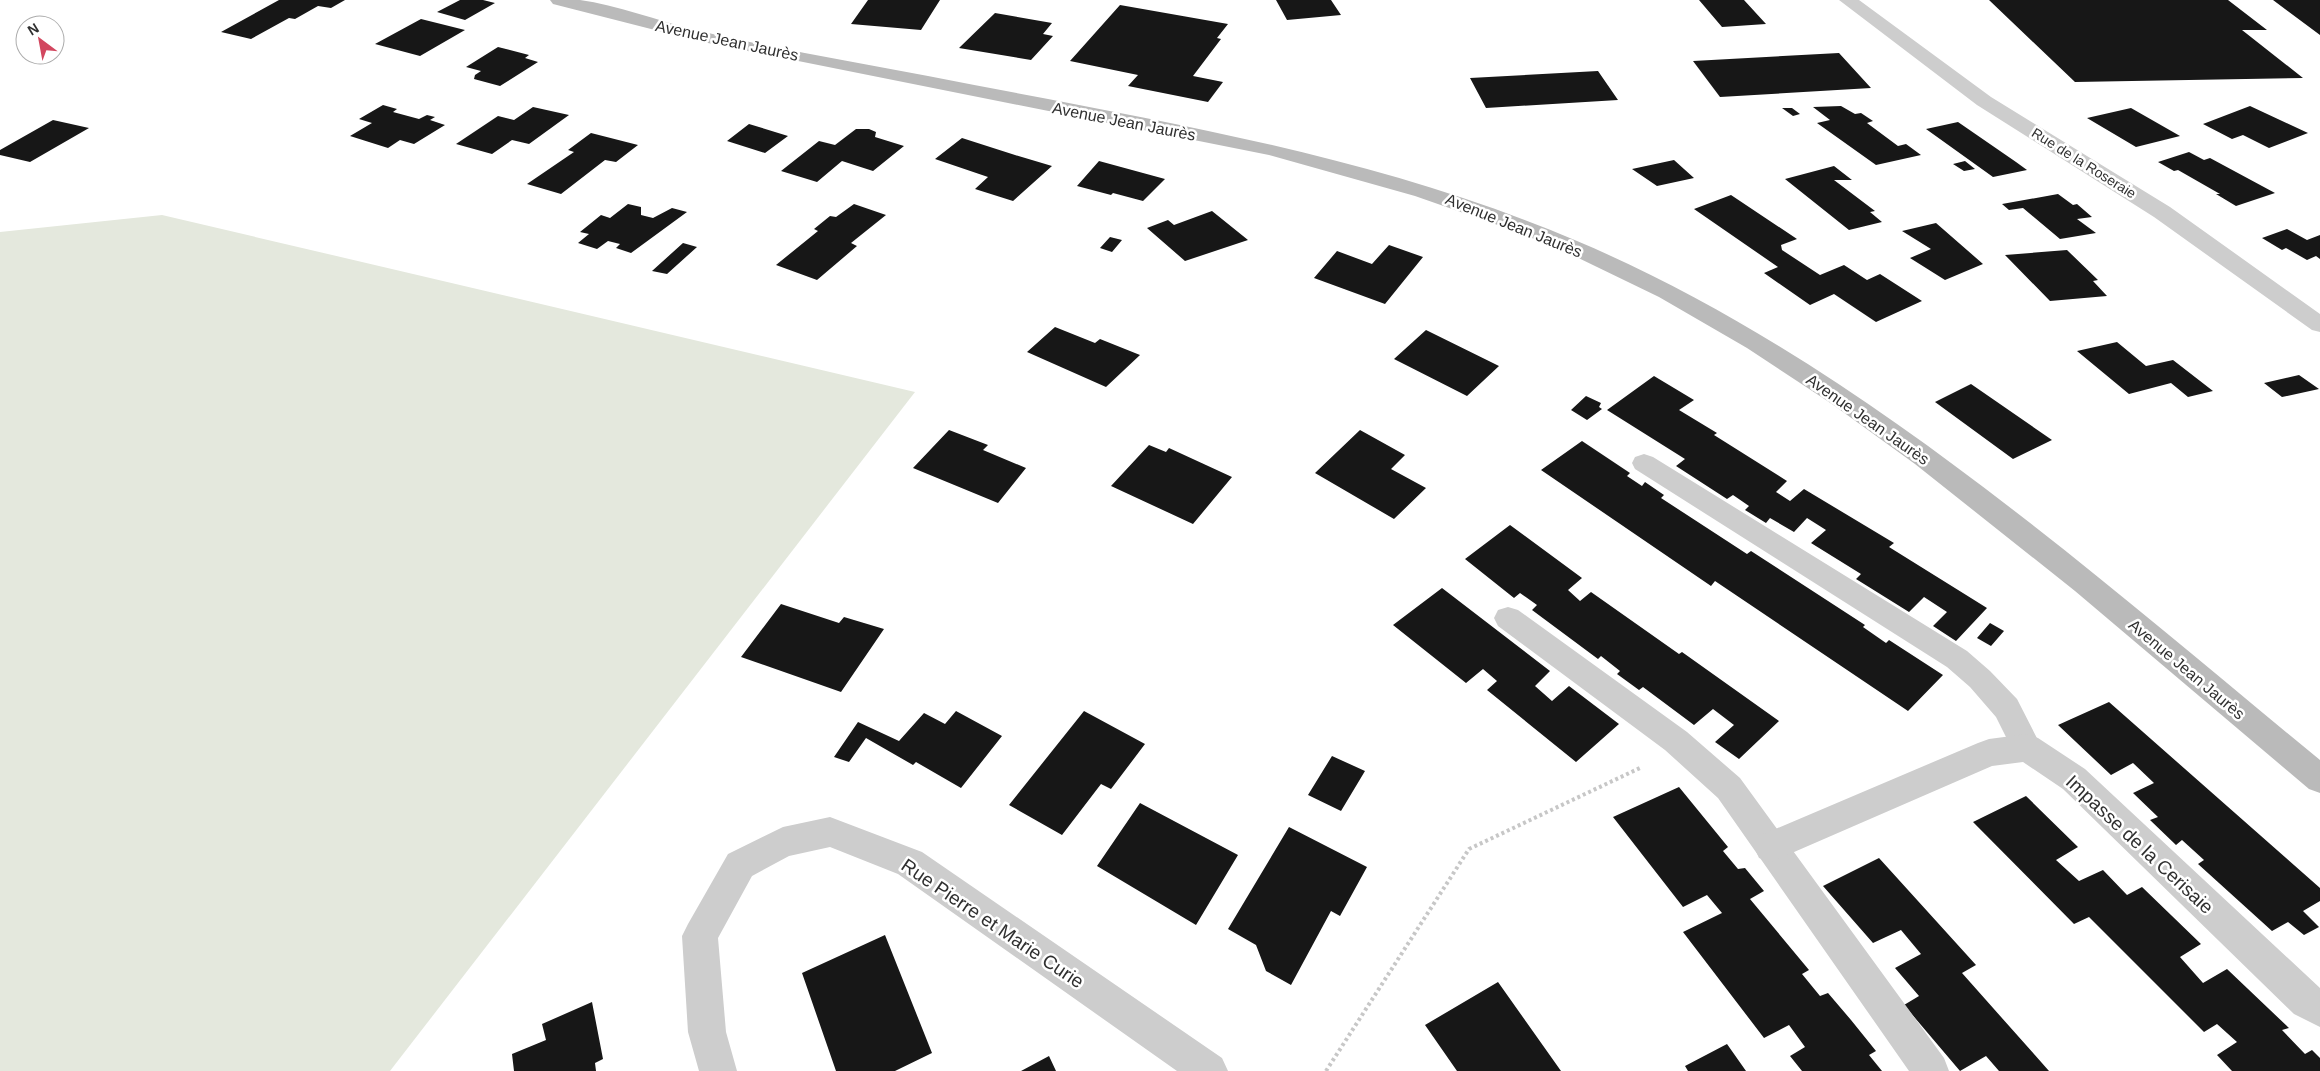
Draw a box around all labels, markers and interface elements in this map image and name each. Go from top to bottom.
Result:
north arrow [15,15,65,65]
street label: Avenue Jean Jaurès [654,17,800,64]
text: N [25,20,42,38]
street label: Avenue Jean Jaurès [1051,99,1197,144]
street label: Rue de la Roseraie [2029,124,2139,202]
street label: Avenue Jean Jaurès [1443,190,1584,261]
street label: Avenue Jean Jaurès [1803,371,1932,468]
street label: Avenue Jean Jaurès [2125,616,2248,723]
street label: Impasse de la Cerisaie [2062,771,2217,918]
street label: Rue Pierre et Marie Curie [898,854,1088,992]

